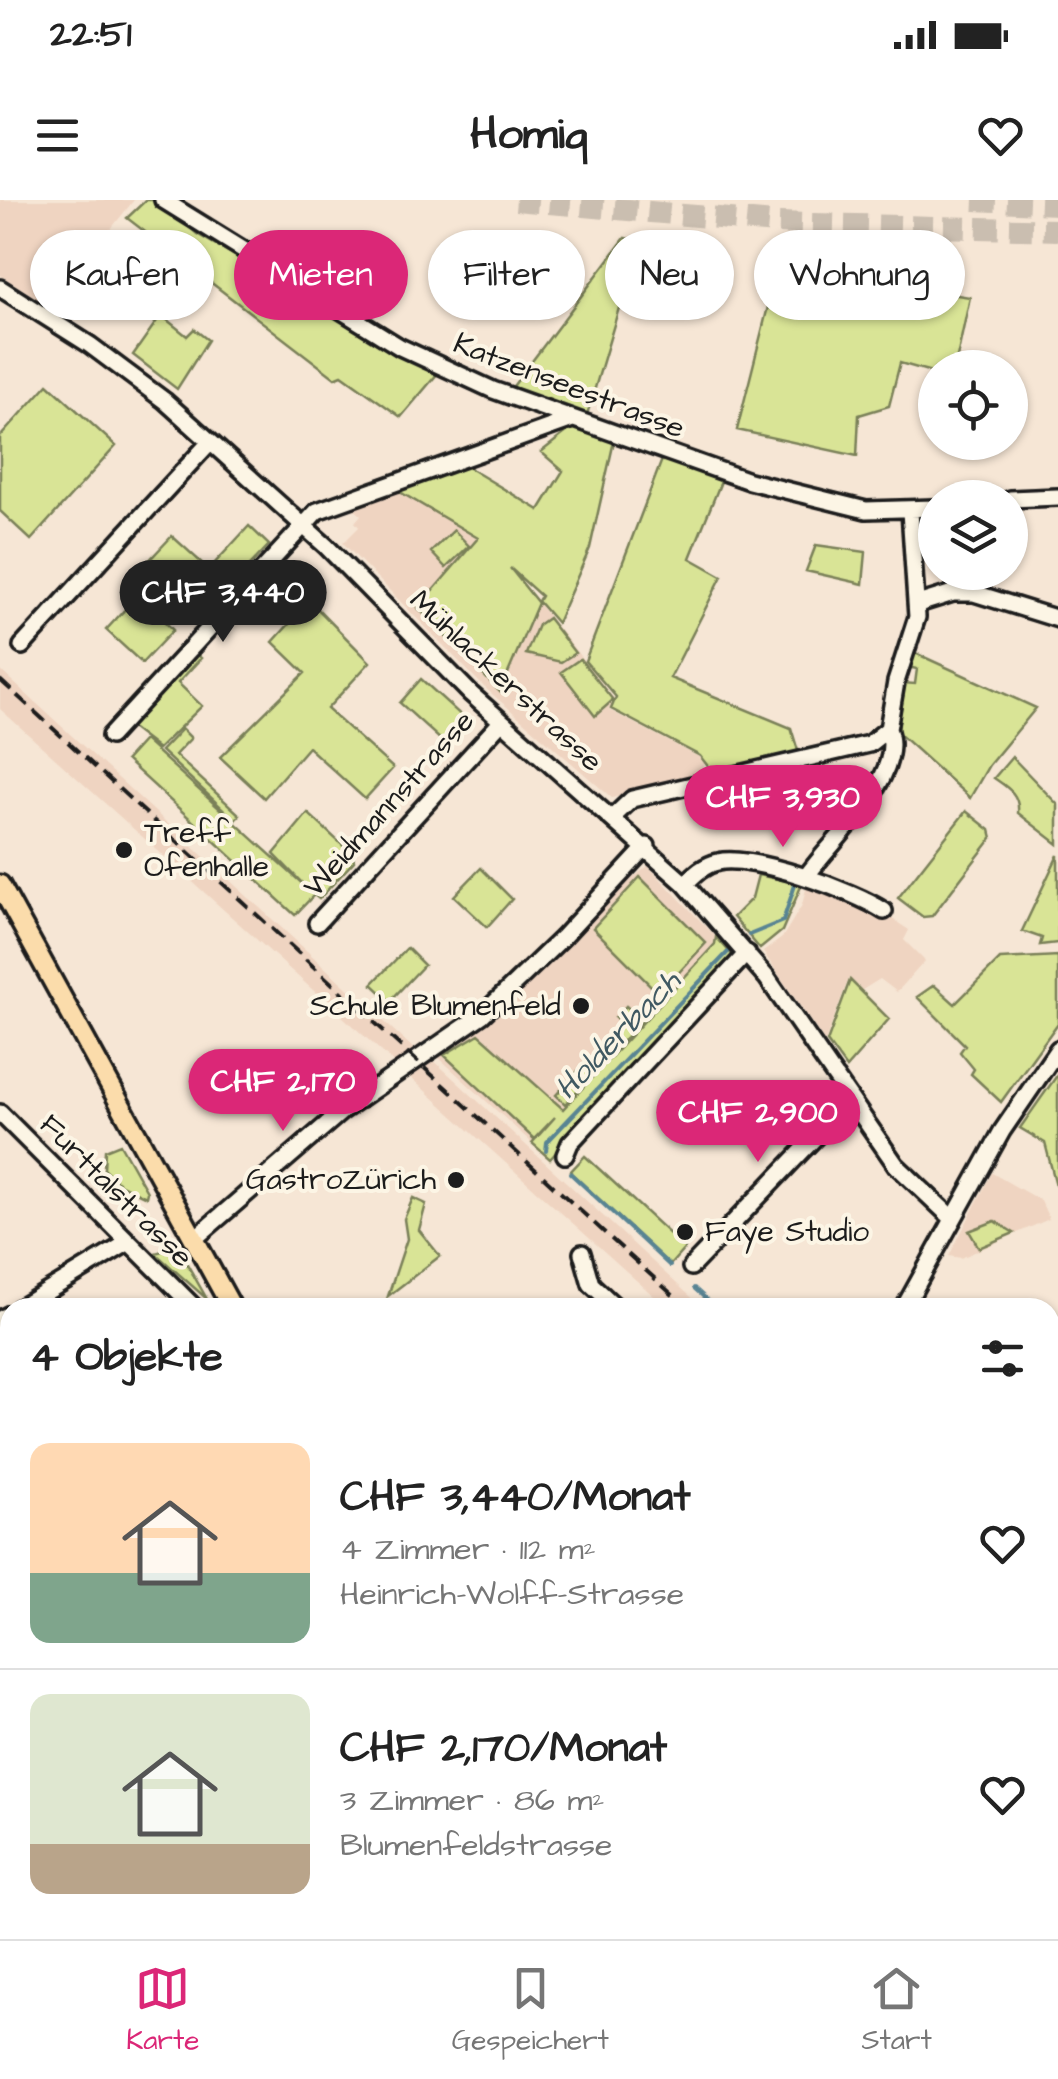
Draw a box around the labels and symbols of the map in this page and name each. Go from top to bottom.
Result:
street label: Katzenseestrasse [447,323,691,449]
pin: CHF 3,440 [109,560,337,645]
street label: Mühlackerstrasse [400,580,612,782]
street label: Weidmannstrasse [294,701,484,907]
pin: CHF 3,930 [669,765,897,850]
place label: Treff Ofenhalle [144,812,269,888]
marker: Treff Ofenhalle [113,839,135,861]
water label: Holderbach [545,960,692,1110]
place label: Schule Blumenfeld [310,985,561,1027]
marker: Schule Blumenfeld [570,995,592,1017]
pin: CHF 2,170 [169,1049,397,1134]
pin: CHF 2,900 [644,1080,872,1165]
street label: Furttalstrasse [30,1105,202,1277]
place label: GastroZürich [246,1159,436,1201]
marker: GastroZürich [445,1169,467,1191]
place label: Faye Studio [705,1211,869,1254]
marker: Faye Studio [674,1221,696,1243]

